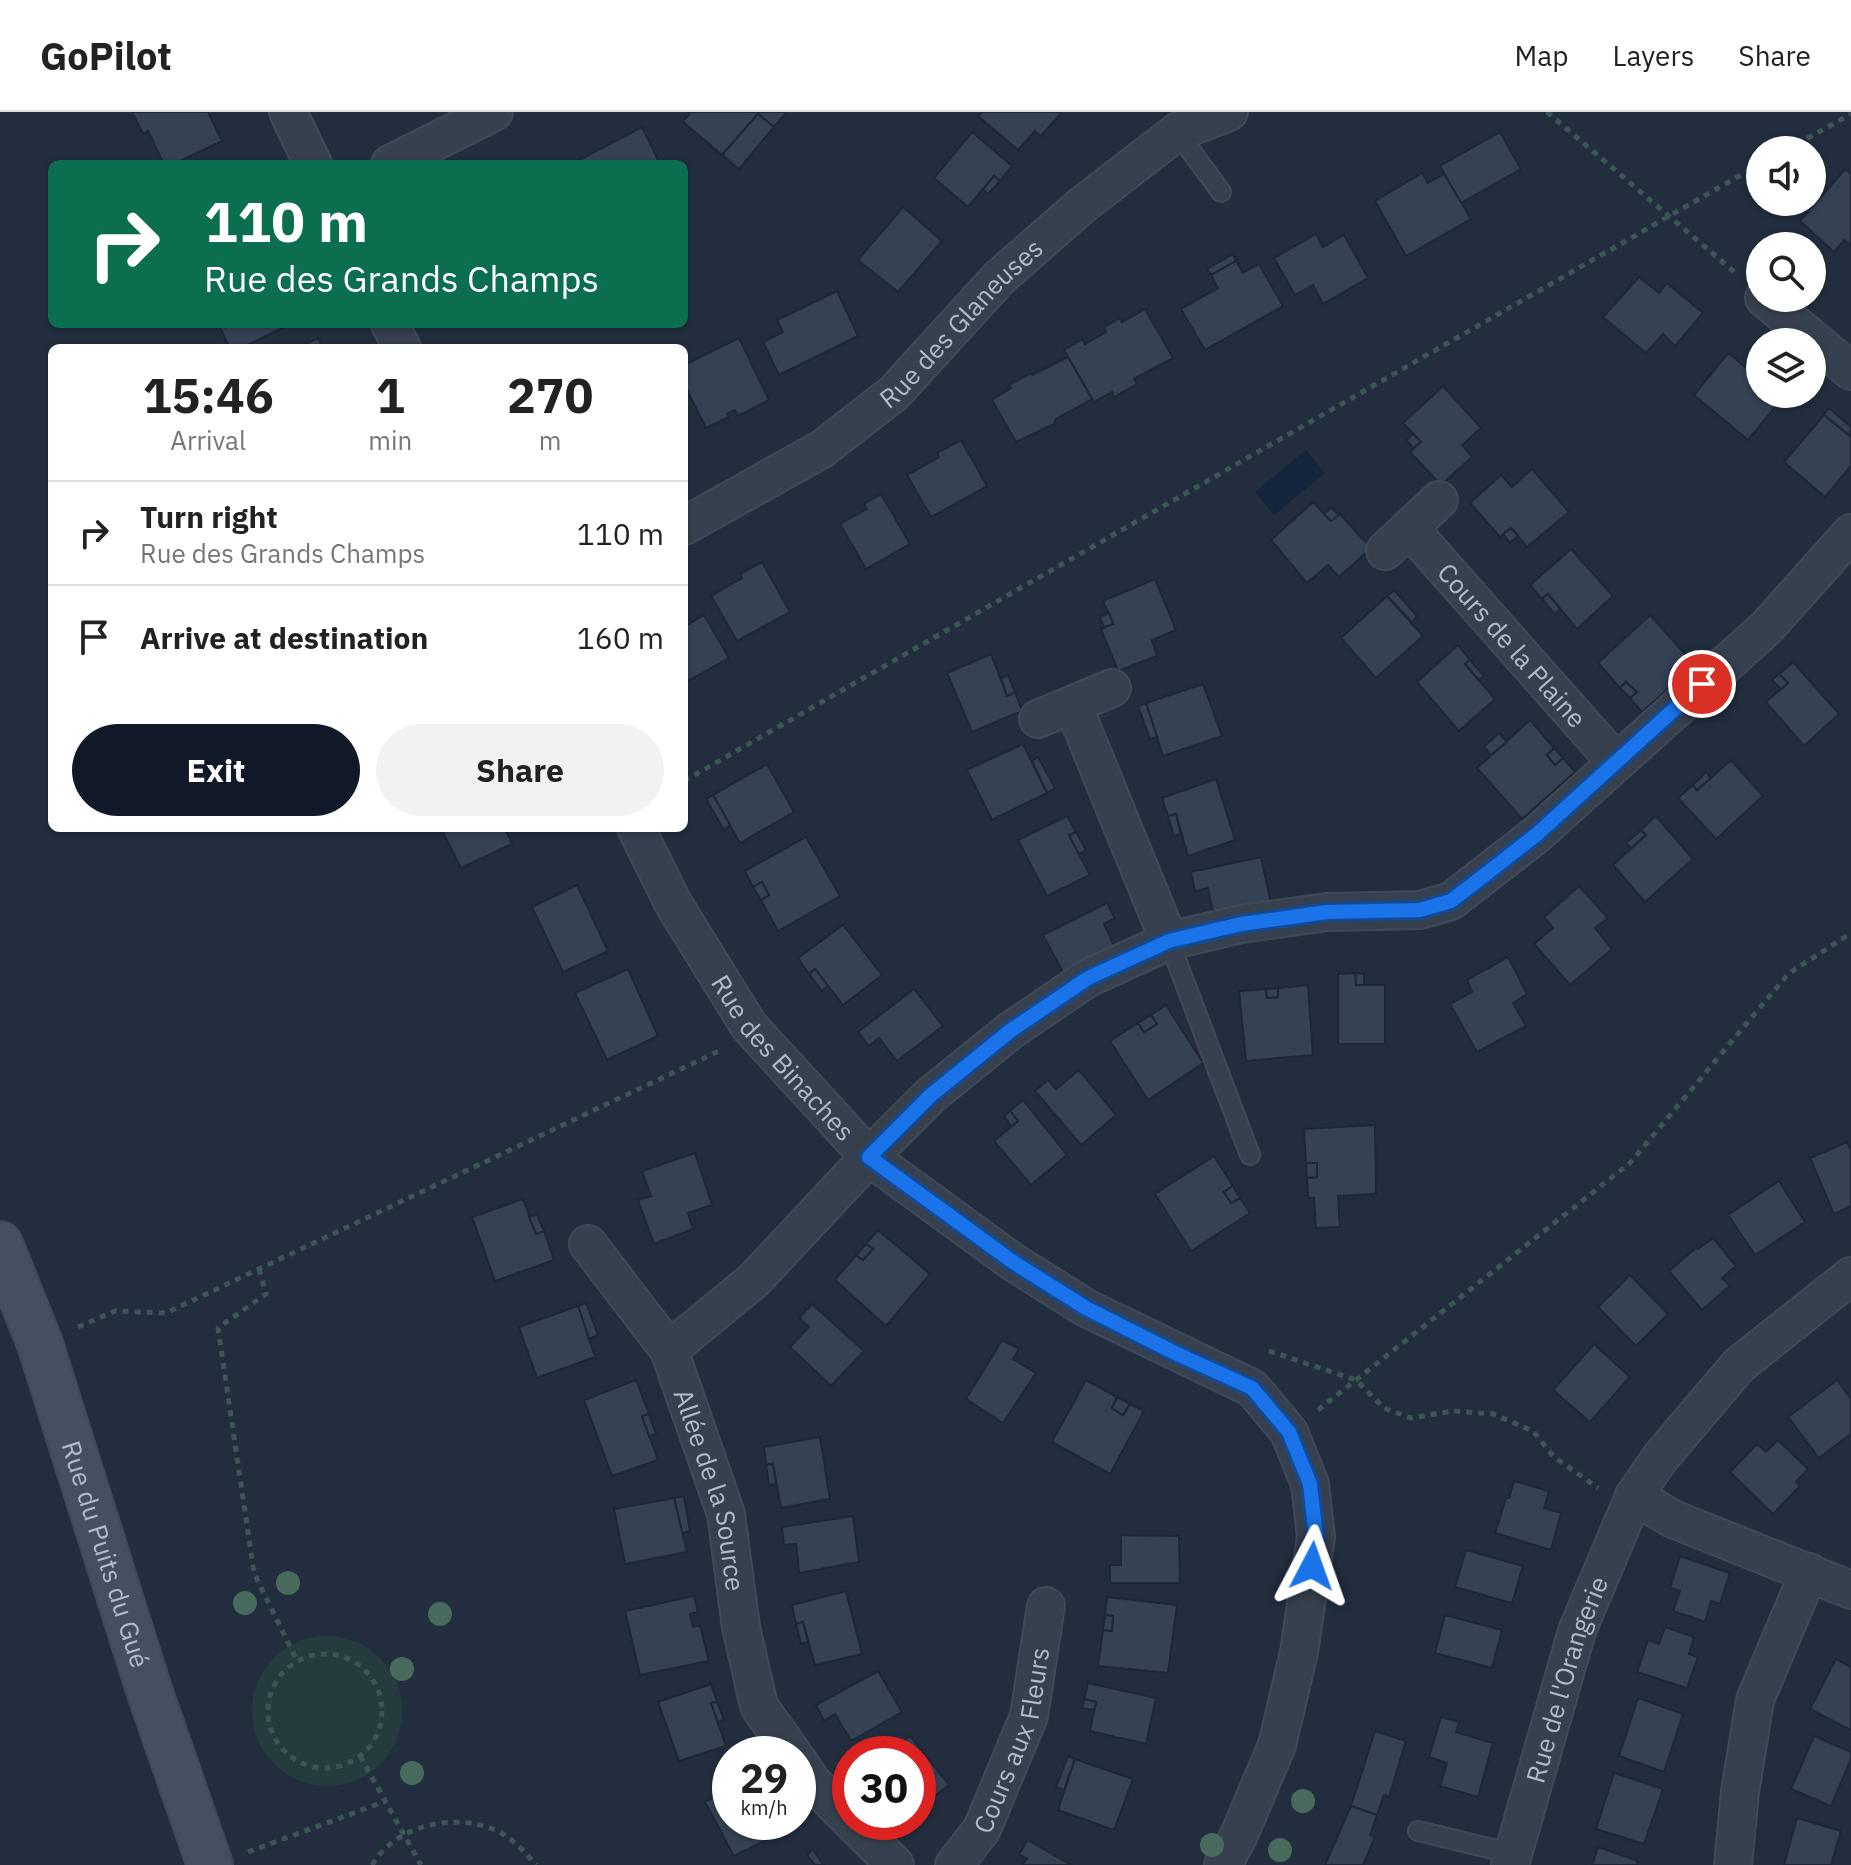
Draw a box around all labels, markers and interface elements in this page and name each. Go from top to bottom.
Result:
text: GoPilot [40,31,172,80]
text: Map [1514,37,1568,74]
text: Layers [1612,37,1694,74]
text: Share [1738,37,1811,74]
map controls [1746,136,1826,408]
button: sound [1746,136,1826,216]
text: 110 m [204,185,368,257]
icon: right [72,192,176,296]
street label: Rue des Glaneuses [872,231,1050,415]
button: search [1746,232,1826,312]
text: Rue des Grands Champs [204,255,599,302]
button: layers [1746,328,1826,408]
text: 15:46 [143,364,274,426]
text: 1 [376,364,405,426]
text: 270 [507,364,593,426]
text: Arrival [170,423,246,457]
text: min [368,423,412,457]
text: m [539,423,561,457]
text: Turn right [140,497,278,536]
icon: right [72,511,116,555]
text: 110 m [577,514,664,553]
text: Rue des Grands Champs [140,536,425,570]
street label: Cours de la Plaine [1430,555,1594,734]
icon: arrive [72,615,116,659]
text: Arrive at destination [140,618,428,657]
text: 160 m [577,618,664,657]
pin [1668,650,1736,718]
icon: arrive [1680,662,1724,706]
button: Exit [72,724,360,816]
button: Share [376,724,664,816]
street label: Rue des Binaches [704,968,862,1148]
street label: Allée de la Source [667,1384,753,1593]
street label: Rue du Puits du Gué [55,1436,158,1672]
position arrow [1270,1524,1354,1608]
street label: Rue de l'Orangerie [1517,1571,1615,1787]
street label: Cours aux Fleurs [965,1645,1056,1838]
speed limit sign: 30 [832,1736,936,1840]
text: 29 [740,1752,788,1804]
text: km/h [740,1794,788,1821]

